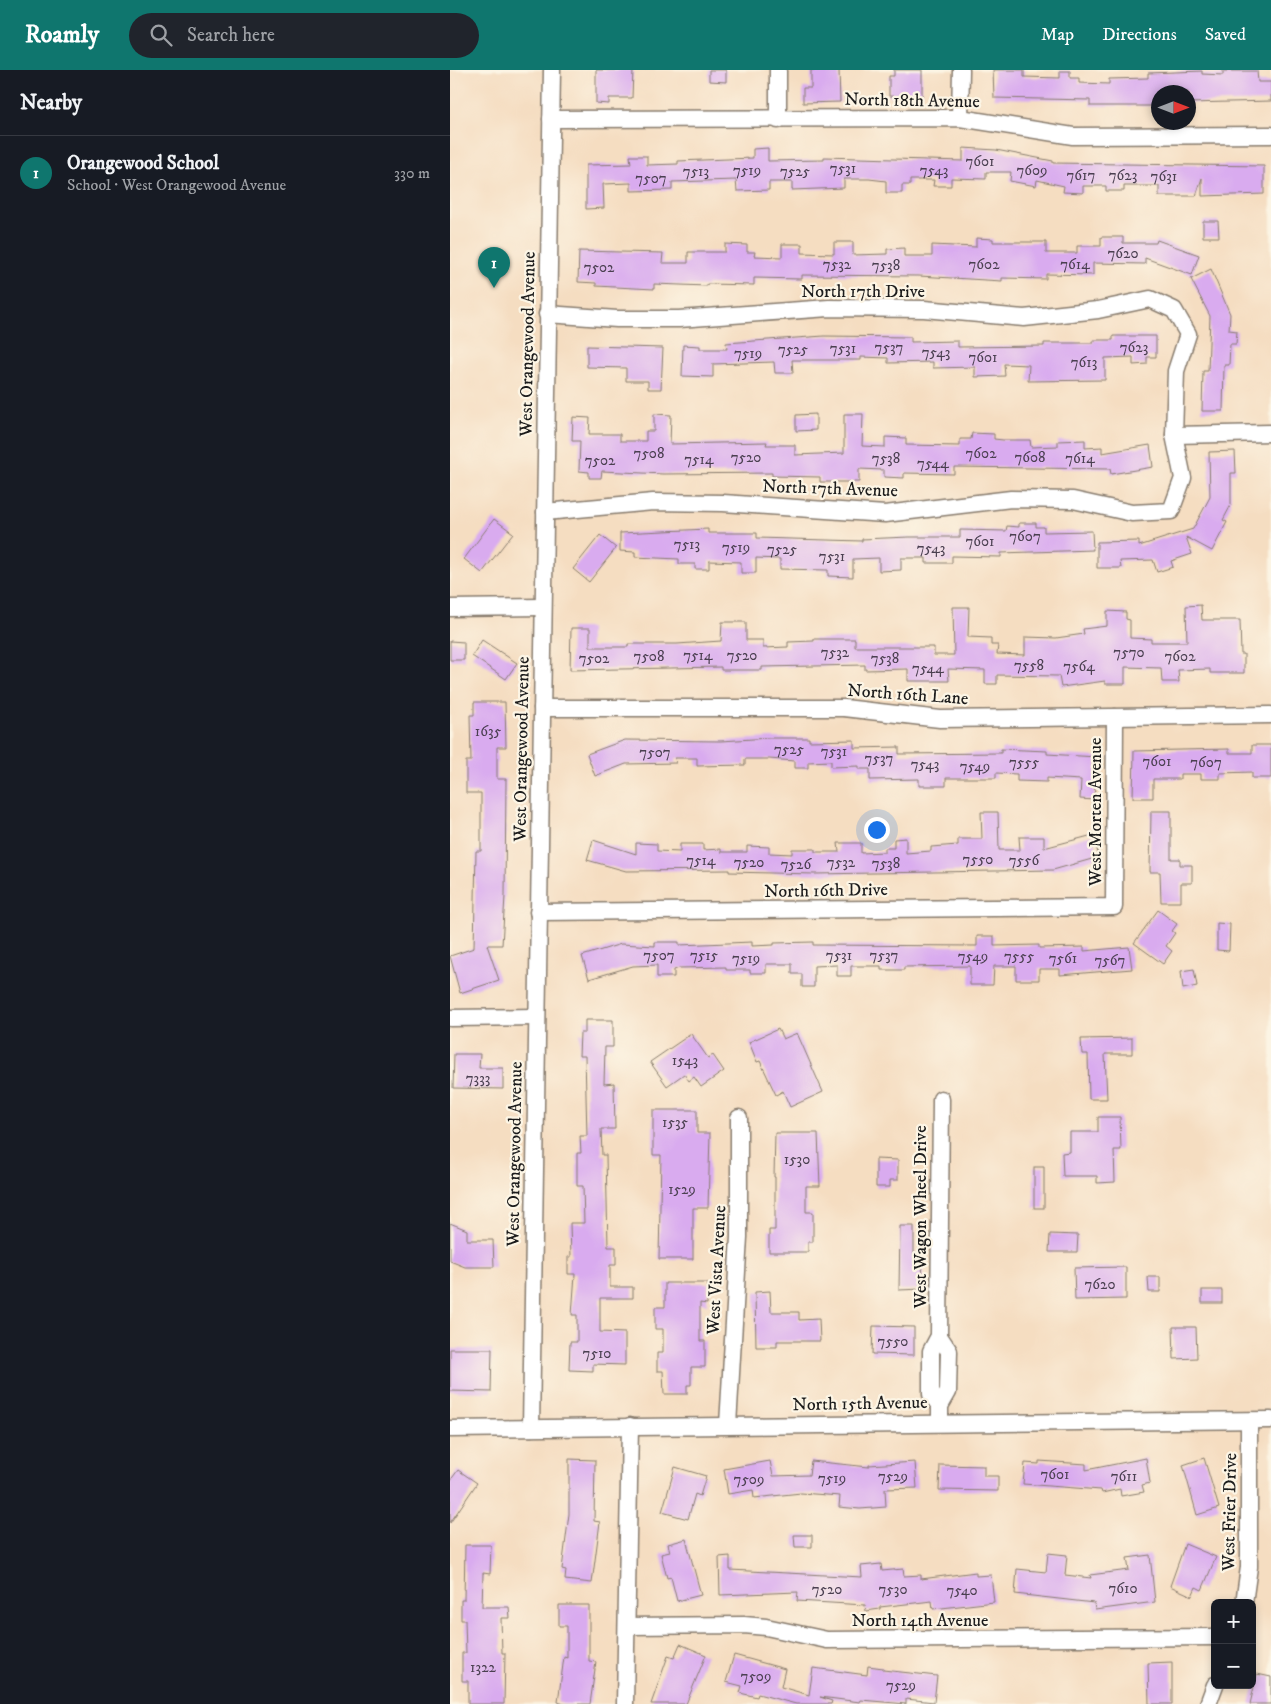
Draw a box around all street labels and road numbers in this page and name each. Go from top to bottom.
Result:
street label: North 18th Avenue [844,89,980,113]
street label: West Orangewood Avenue [515,251,541,438]
street label: North 17th Drive [801,281,925,303]
street label: North 17th Avenue [762,476,898,502]
street label: West Orangewood Avenue [509,656,535,843]
street label: North 16th Lane [847,680,969,710]
street label: West Morten Avenue [1085,738,1107,887]
street label: North 16th Drive [764,879,888,903]
street label: West Orangewood Avenue [502,1061,528,1248]
street label: West Wagon Wheel Drive [910,1125,932,1310]
street label: West Vista Avenue [703,1205,731,1336]
street label: North 15th Avenue [792,1392,928,1416]
street label: West Frier Drive [1218,1453,1242,1572]
street label: North 14th Avenue [852,1610,988,1632]

